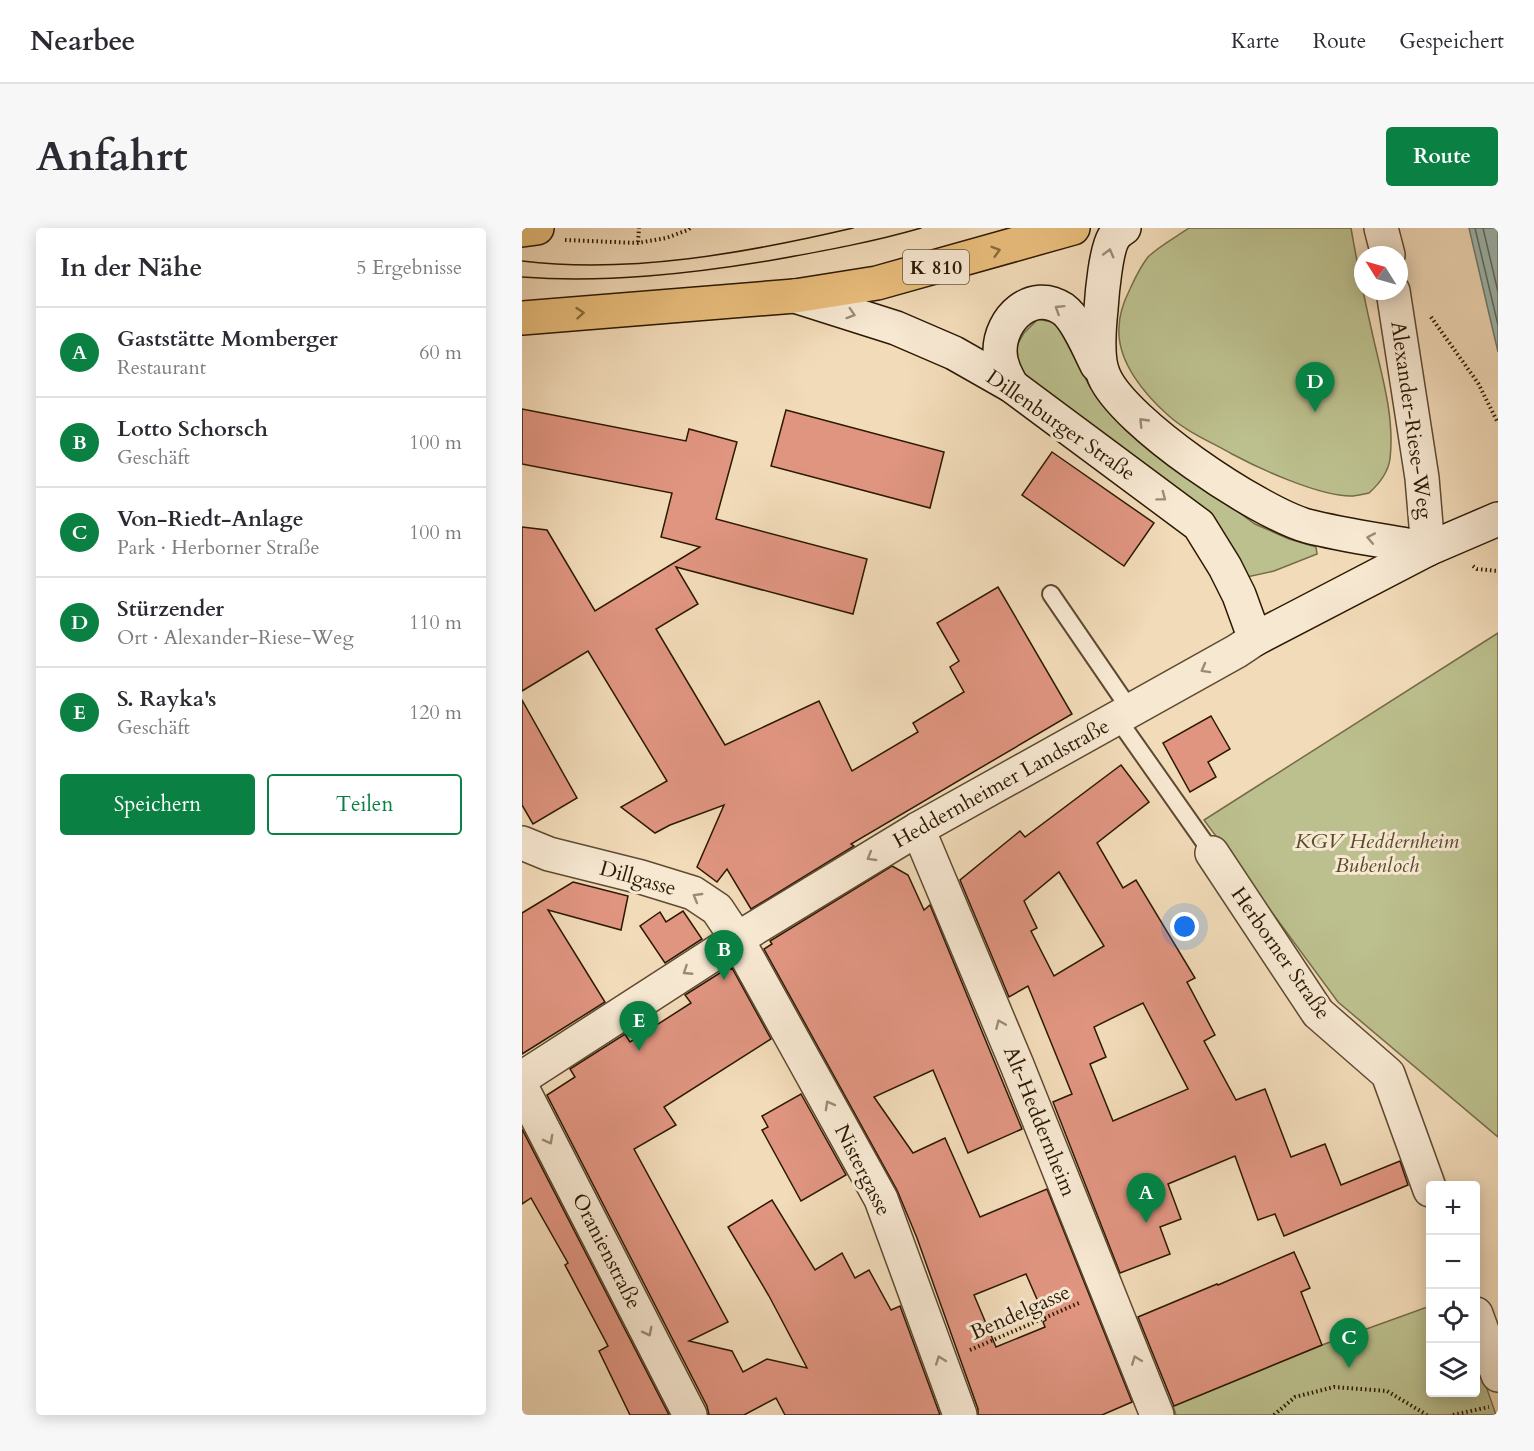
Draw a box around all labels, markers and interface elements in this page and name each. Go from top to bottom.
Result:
text: Nearbee [30,22,135,60]
text: Karte [1231,27,1280,56]
text: Route [1313,27,1366,56]
text: Gespeichert [1399,27,1504,56]
button: Route [1386,127,1498,186]
text: Anfahrt [36,128,188,185]
one-way arrow [990,246,1000,258]
north arrow [1354,246,1408,300]
one-way arrow [1102,249,1114,259]
text: In der Nähe [60,250,202,285]
road number: K 810 [903,250,969,284]
text: 5 Ergebnisse [356,254,462,281]
one-way arrow [1055,305,1066,316]
one-way arrow [576,307,585,320]
one-way arrow [845,307,856,319]
street label: Alexander-Riese-Weg [1383,319,1440,521]
text: Gaststätte Momberger [117,324,338,354]
text: A [72,339,87,366]
text: 60 m [419,339,462,366]
text: Restaurant [117,354,206,381]
pin: D [1296,362,1334,412]
street label: Dillenburger Straße [980,363,1141,488]
text: Lotto Schorsch [117,414,268,444]
one-way arrow [1139,419,1150,430]
text: B [72,429,87,456]
text: 100 m [409,429,462,456]
text: Geschäft [117,444,190,471]
one-way arrow [1155,490,1166,501]
text: Von-Riedt-Anlage [117,504,304,534]
text: C [72,519,87,546]
text: 100 m [409,519,462,546]
one-way arrow [1366,532,1376,545]
text: Park · Herborner Straße [117,534,320,561]
text: Stürzender [117,594,224,624]
text: D [71,609,88,636]
text: 110 m [409,609,462,636]
text: Ort · Alexander-Riese-Weg [117,624,354,651]
one-way arrow [1201,662,1212,673]
text: S. Rayka's [117,684,216,714]
text: E [73,699,86,726]
text: 120 m [409,699,462,726]
street label: Heddernheimer Landstraße [888,712,1115,855]
text: Geschäft [117,714,190,741]
button: Speichern [60,774,255,835]
button: Teilen [267,774,462,835]
park label: KGV Heddernheim Bubenloch [1295,827,1459,880]
one-way arrow [867,850,877,862]
street label: Dillgasse [596,854,679,903]
street label: Herborner Straße [1224,881,1337,1025]
one-way arrow [693,893,703,904]
your location [1170,912,1199,941]
pin: B [704,930,744,980]
one-way arrow [683,963,693,975]
pin: E [620,1002,658,1051]
one-way arrow [995,1019,1007,1030]
street label: Alt-Heddernheim [996,1042,1083,1201]
one-way arrow [825,1101,836,1111]
street label: Nistergasse [827,1119,898,1221]
one-way arrow [542,1134,553,1145]
pin: A [1126,1174,1166,1223]
map controls [1426,1181,1480,1397]
button: + [1426,1181,1480,1235]
street label: Oranienstraße [565,1188,648,1314]
button: − [1426,1235,1480,1289]
street label: Bendelgasse [966,1278,1075,1347]
button: locate [1426,1289,1480,1343]
pin: C [1330,1318,1368,1368]
one-way arrow [641,1326,653,1337]
button: layers [1426,1343,1480,1397]
one-way arrow [934,1355,947,1366]
one-way arrow [1131,1356,1144,1366]

